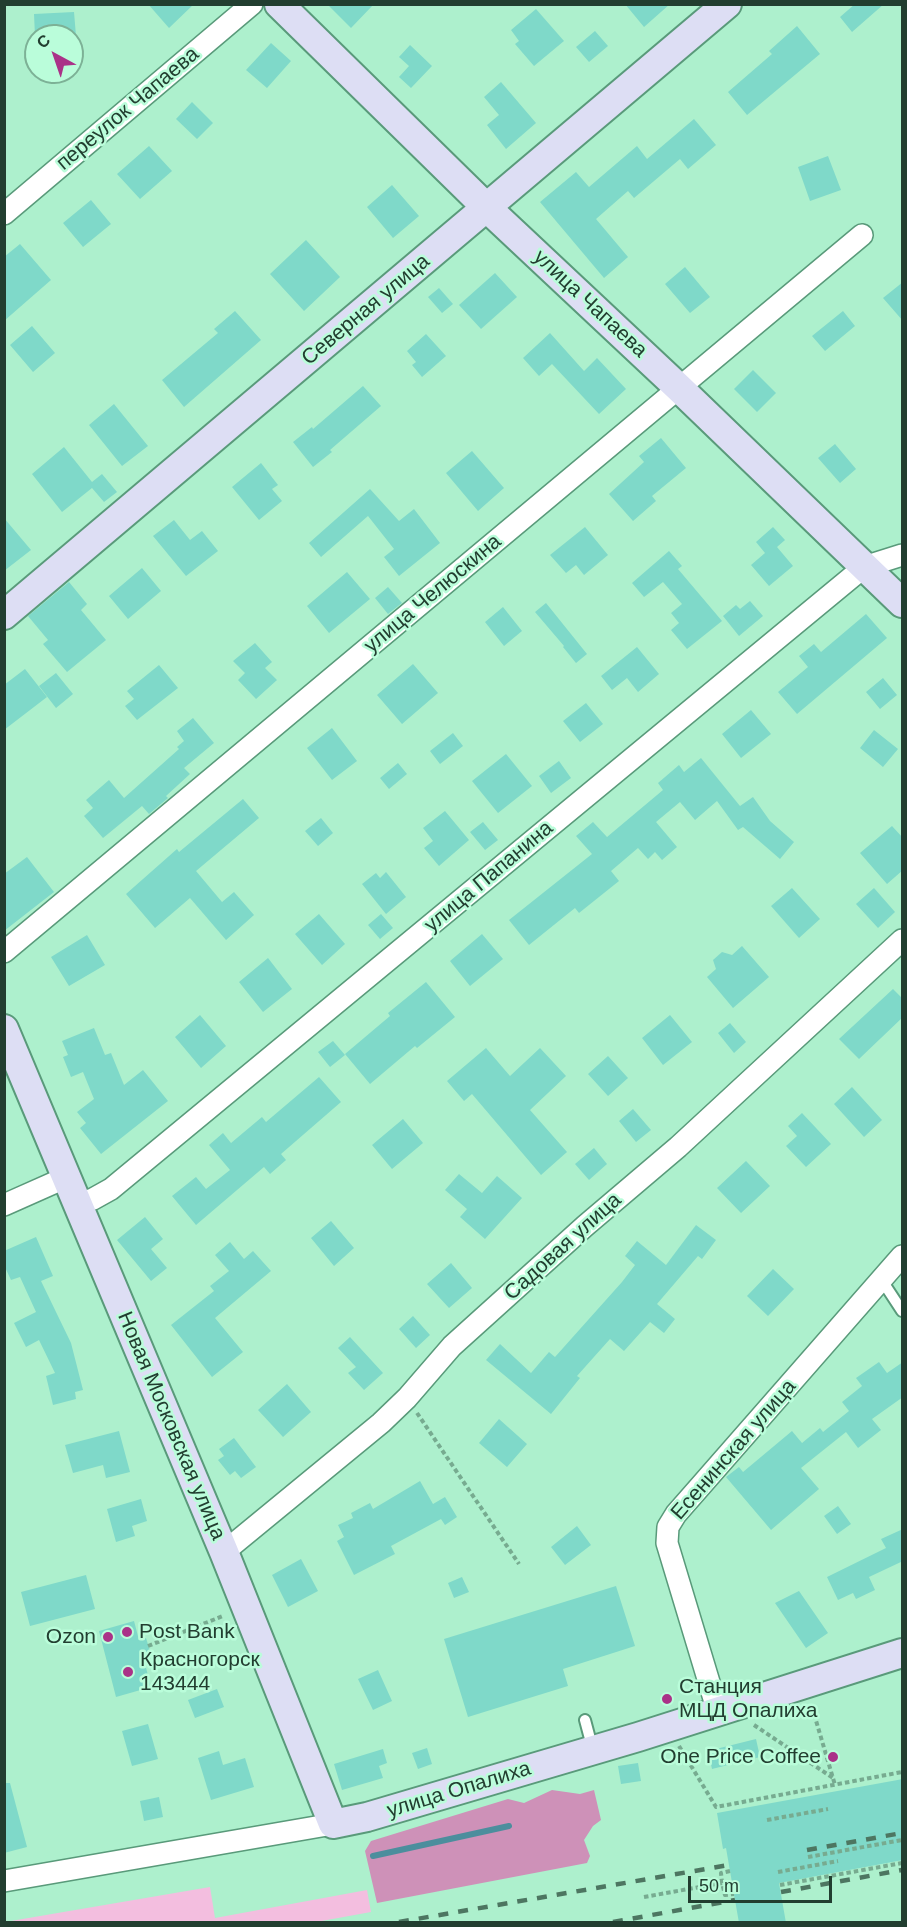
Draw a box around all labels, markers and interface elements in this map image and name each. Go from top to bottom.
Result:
north arrow [24,24,84,84]
text: С [34,31,53,52]
street label: переулок Чапаева [52,42,204,176]
street label: улица Чапаева [528,245,652,363]
street label: Северная улица [297,249,435,371]
street label: улица Челюскина [359,529,507,659]
street label: улица Папанина [420,816,558,938]
street label: Садовая улица [499,1188,627,1306]
street label: Новая Московская улица [111,1308,231,1544]
street label: Есенинская улица [666,1375,802,1525]
place label: Post Bank [139,1619,235,1645]
place label: Ozon [46,1624,96,1650]
marker: Post Bank [120,1625,134,1639]
marker: Ozon [101,1630,115,1644]
place label: Красногорск 143444 [140,1647,260,1697]
marker: Красногорск 143444 [121,1665,135,1679]
place label: Станция МЦД Опалиха [679,1674,817,1724]
marker: Станция МЦД Опалиха [660,1692,674,1706]
place label: One Price Coffee [660,1744,821,1770]
marker: One Price Coffee [826,1750,840,1764]
street label: улица Опалиха [384,1756,534,1824]
scale bar [691,1864,835,1902]
text: 50 m [699,1876,739,1896]

